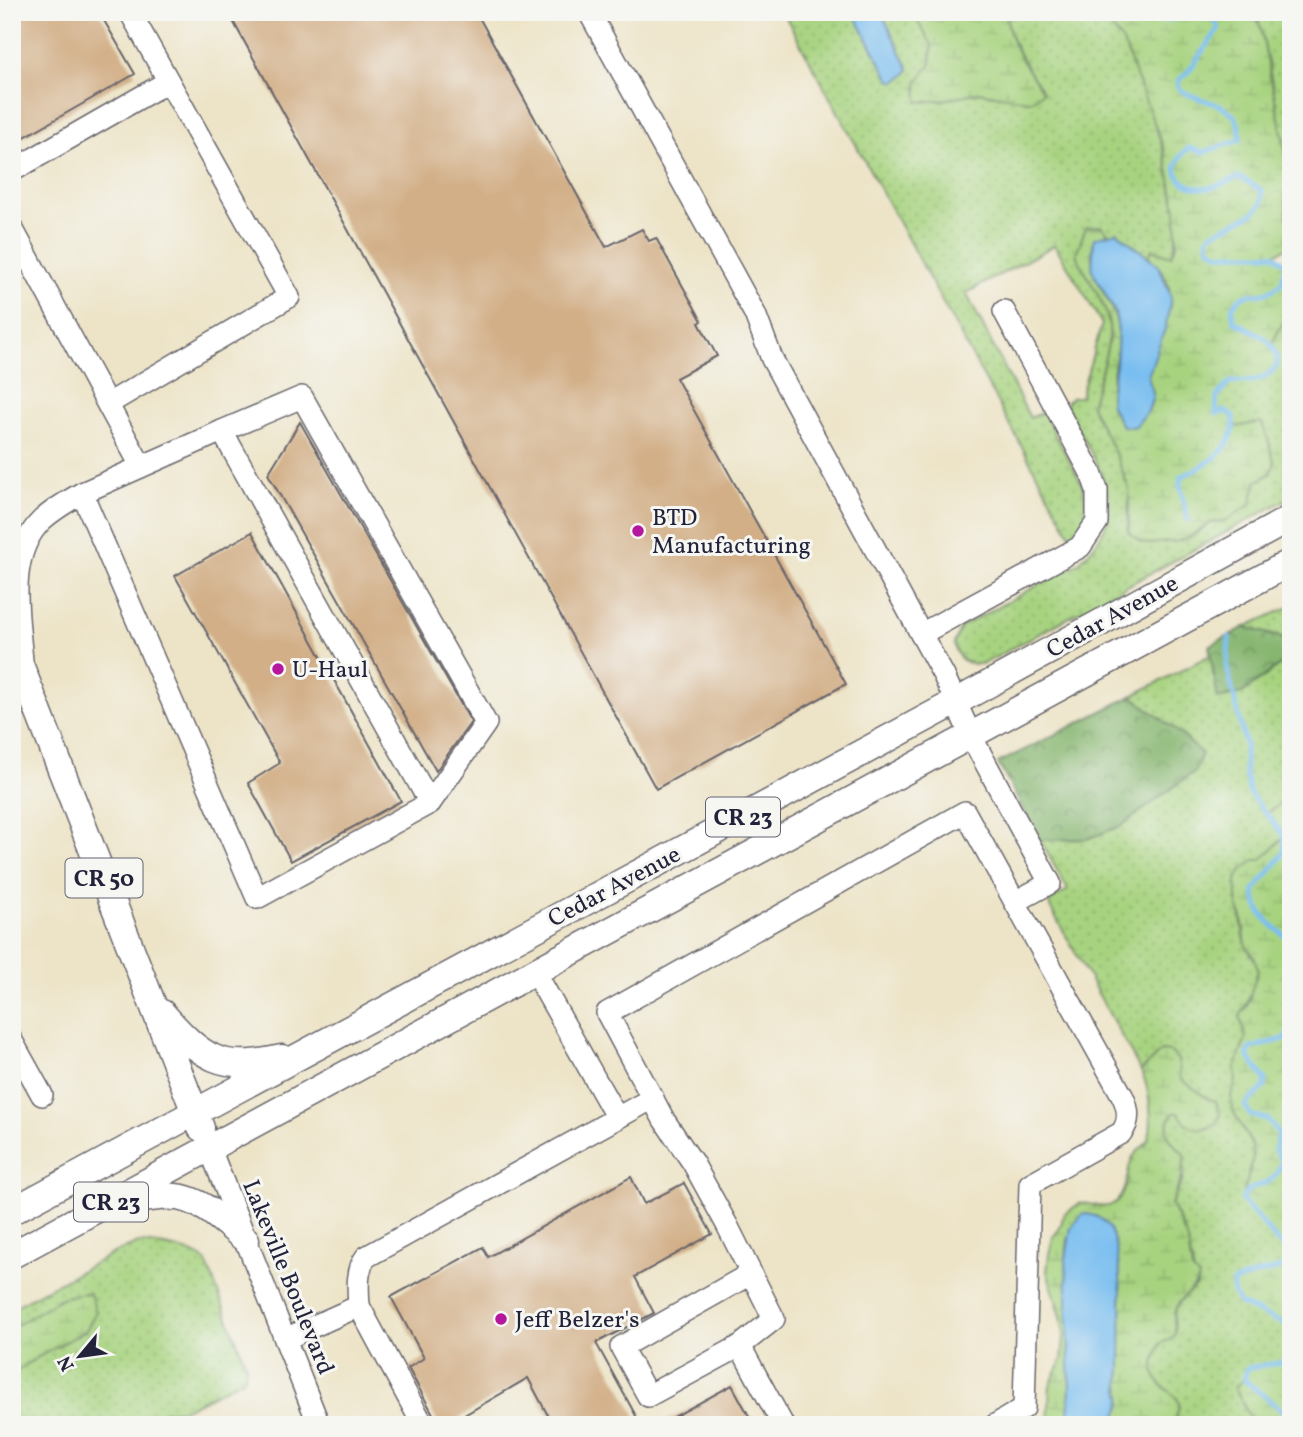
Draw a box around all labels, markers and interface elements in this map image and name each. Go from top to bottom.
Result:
place label: BTD Manufacturing [652,502,811,564]
marker: BTD Manufacturing [630,523,646,539]
street label: Cedar Avenue [1041,568,1185,668]
place label: U-Haul [292,654,368,688]
marker: U-Haul [270,661,286,677]
road number: CR 23 [706,797,780,836]
street label: Cedar Avenue [543,839,687,937]
road number: CR 50 [66,858,142,898]
street label: Lakeville Boulevard [233,1175,342,1380]
road number: CR 23 [74,1182,148,1222]
place label: Jeff Belzer's [515,1304,639,1338]
marker: Jeff Belzer's [493,1311,509,1327]
north arrow [46,1322,116,1392]
text: N [52,1351,82,1376]

